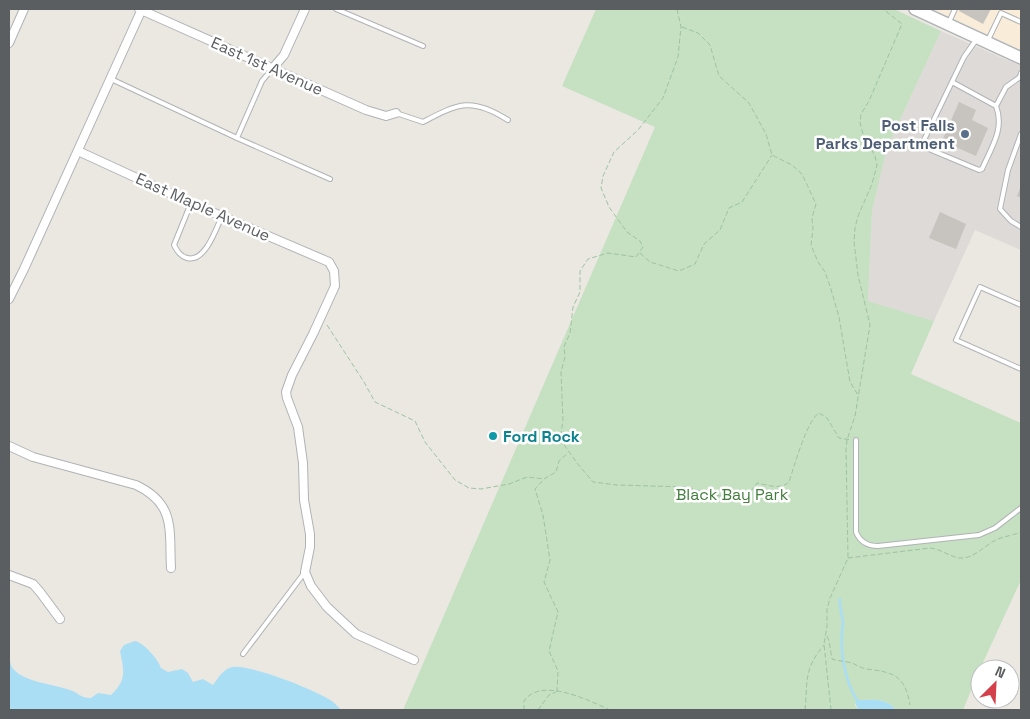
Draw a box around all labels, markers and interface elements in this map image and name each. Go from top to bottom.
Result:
street label: East 1st Avenue [208,32,326,100]
place label: Post Falls Parks Department [816,115,955,154]
marker: Post Falls Parks Department [959,128,971,140]
street label: East Maple Avenue [132,168,274,246]
place label: Ford Rock [503,426,580,447]
marker: Ford Rock [487,430,499,442]
park label: Black Bay Park [676,484,789,505]
north arrow [970,659,1020,709]
text: N [992,662,1008,682]

